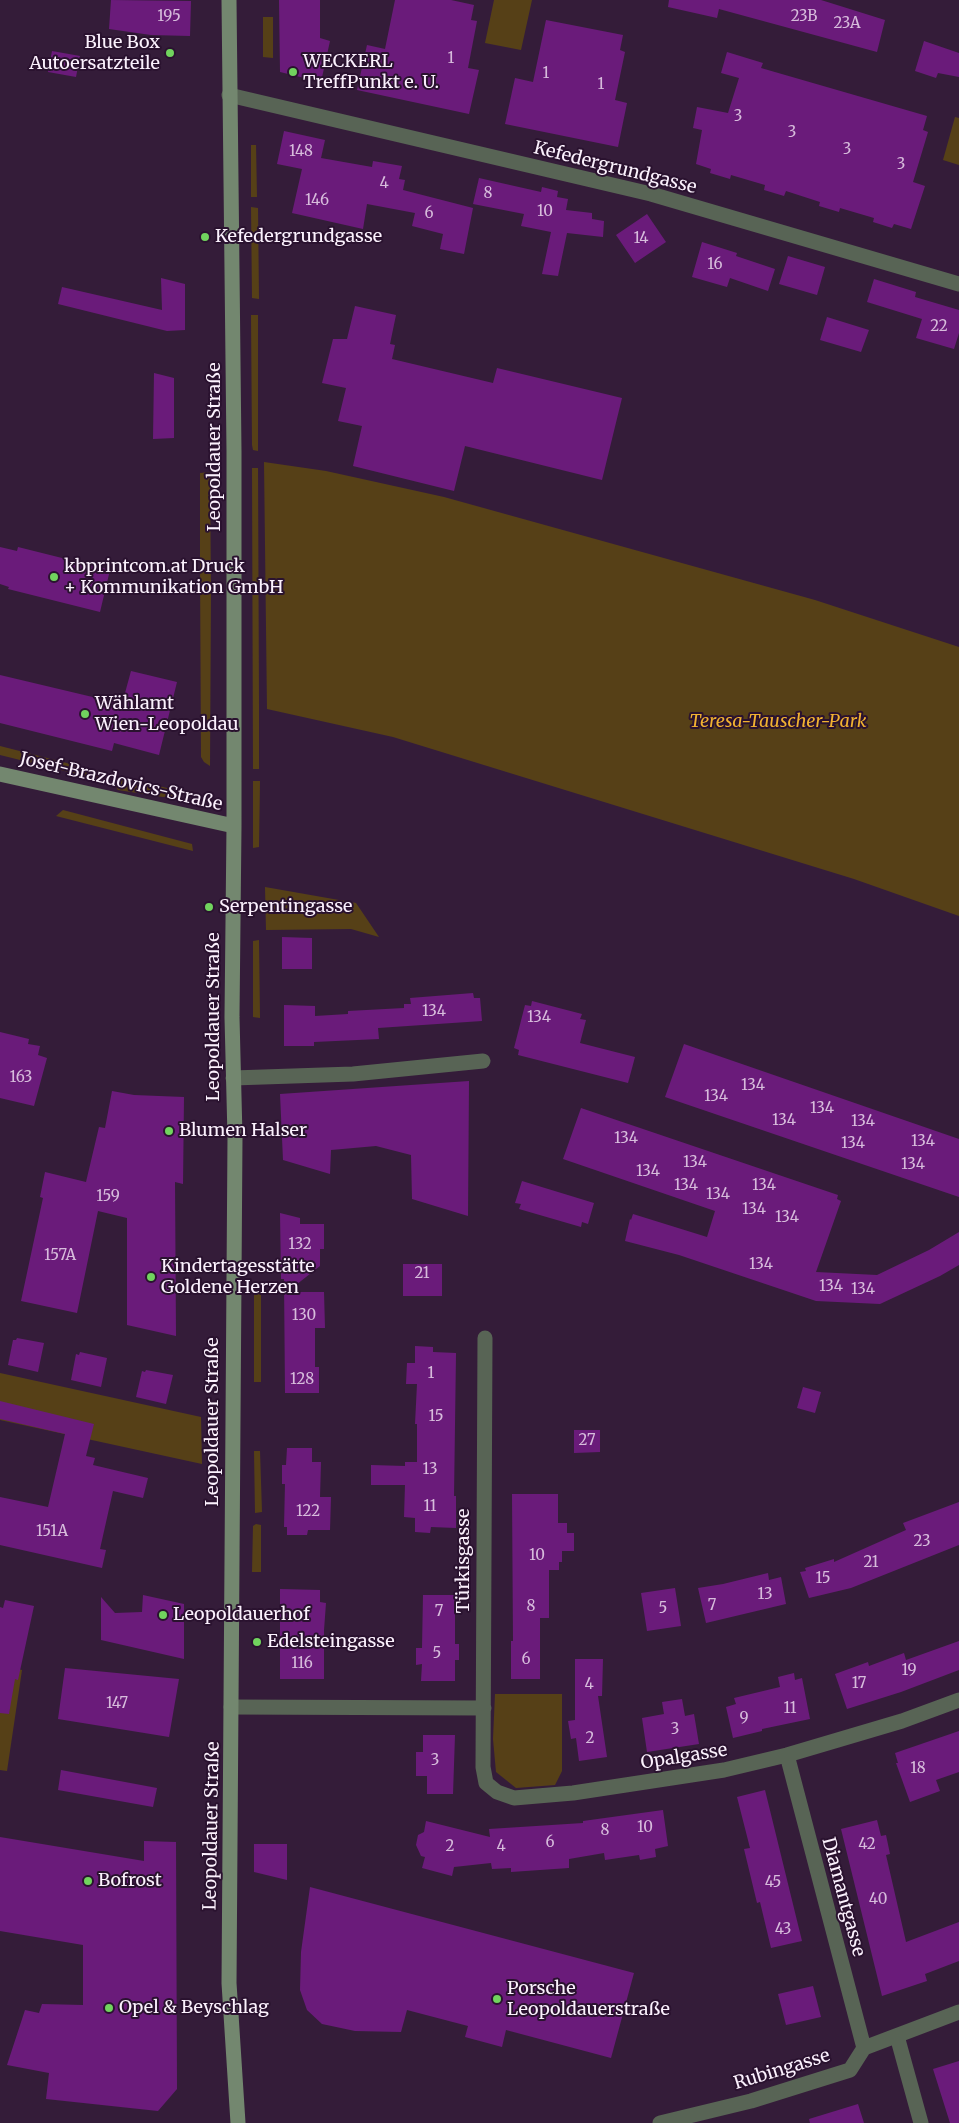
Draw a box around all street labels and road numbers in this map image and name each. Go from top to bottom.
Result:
street label: Kefedergrundgasse [531,137,699,199]
street label: Leopoldauer Straße [204,362,226,532]
street label: Josef-Brazdovics-Straße [17,748,225,816]
street label: Leopoldauer Straße [203,932,225,1102]
street label: Leopoldauer Straße [202,1337,224,1507]
street label: Türkisgasse [453,1509,475,1613]
street label: Opalgasse [639,1740,729,1774]
street label: Leopoldauer Straße [200,1741,224,1911]
street label: Diamantgasse [817,1835,869,1959]
street label: Rubingasse [731,2045,833,2095]

